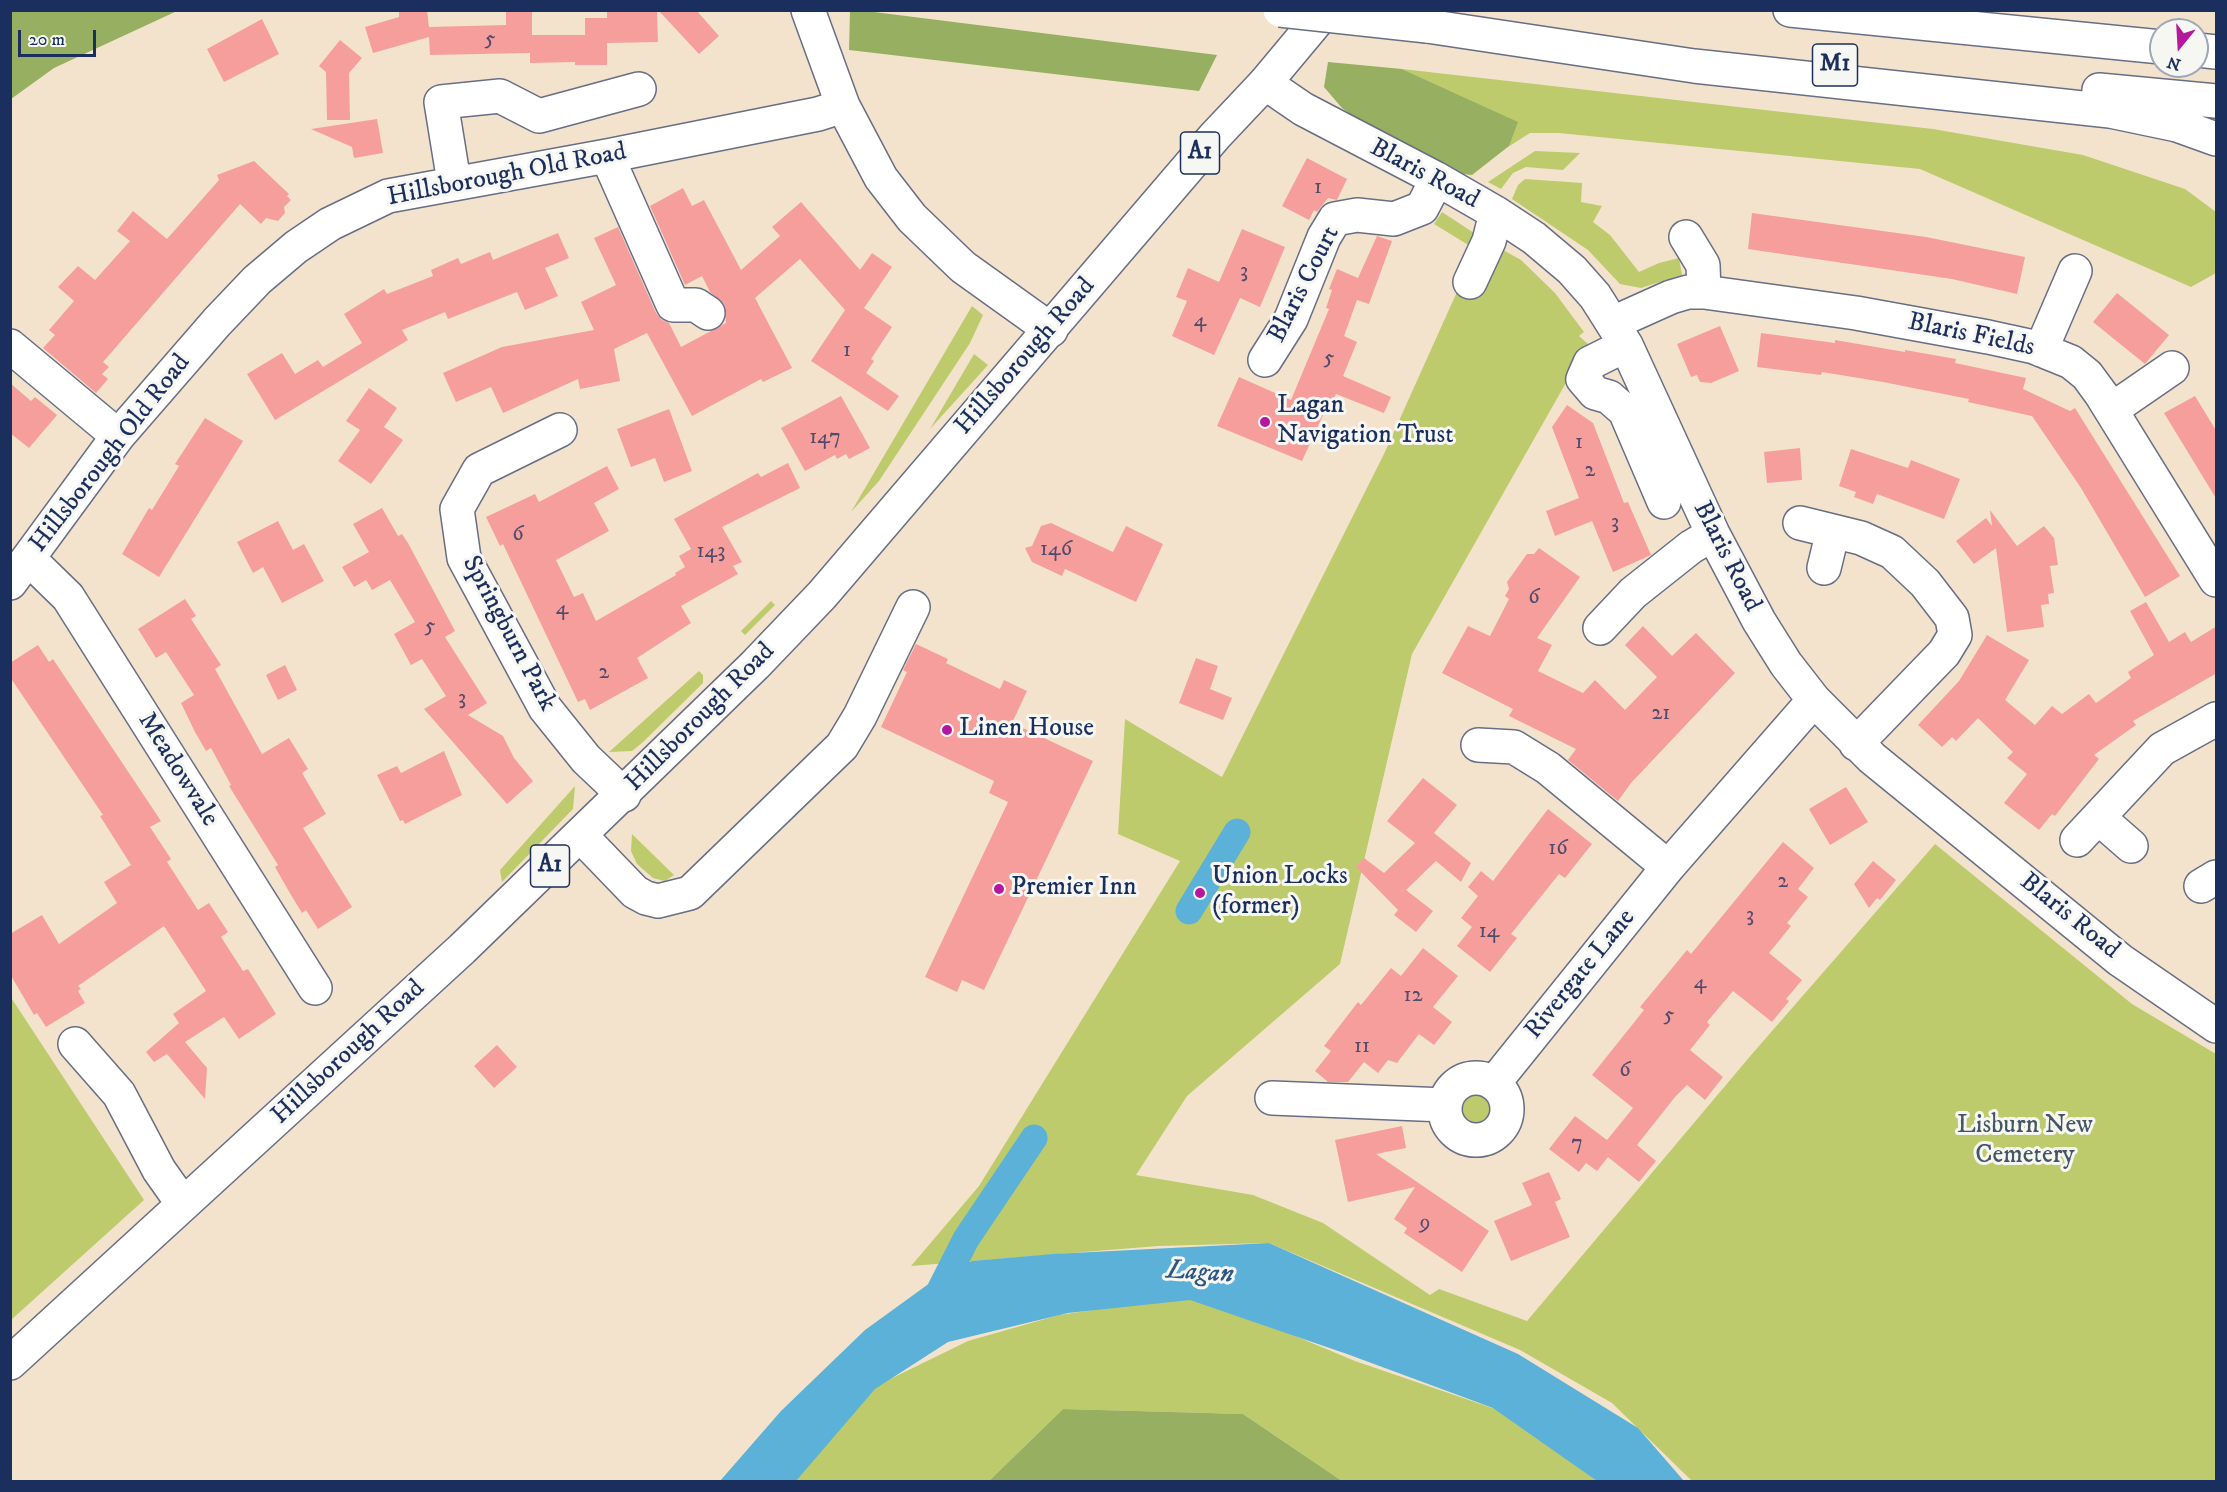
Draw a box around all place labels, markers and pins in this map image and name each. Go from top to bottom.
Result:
place label: Lagan Navigation Trust [1277,391,1454,452]
marker: Lagan Navigation Trust [1258,415,1272,429]
place label: Linen House [959,714,1094,746]
marker: Linen House [940,723,954,737]
place label: Union Locks (former) [1212,862,1348,924]
place label: Premier Inn [1011,873,1137,905]
marker: Premier Inn [992,882,1006,896]
marker: Union Locks (former) [1193,886,1207,900]

